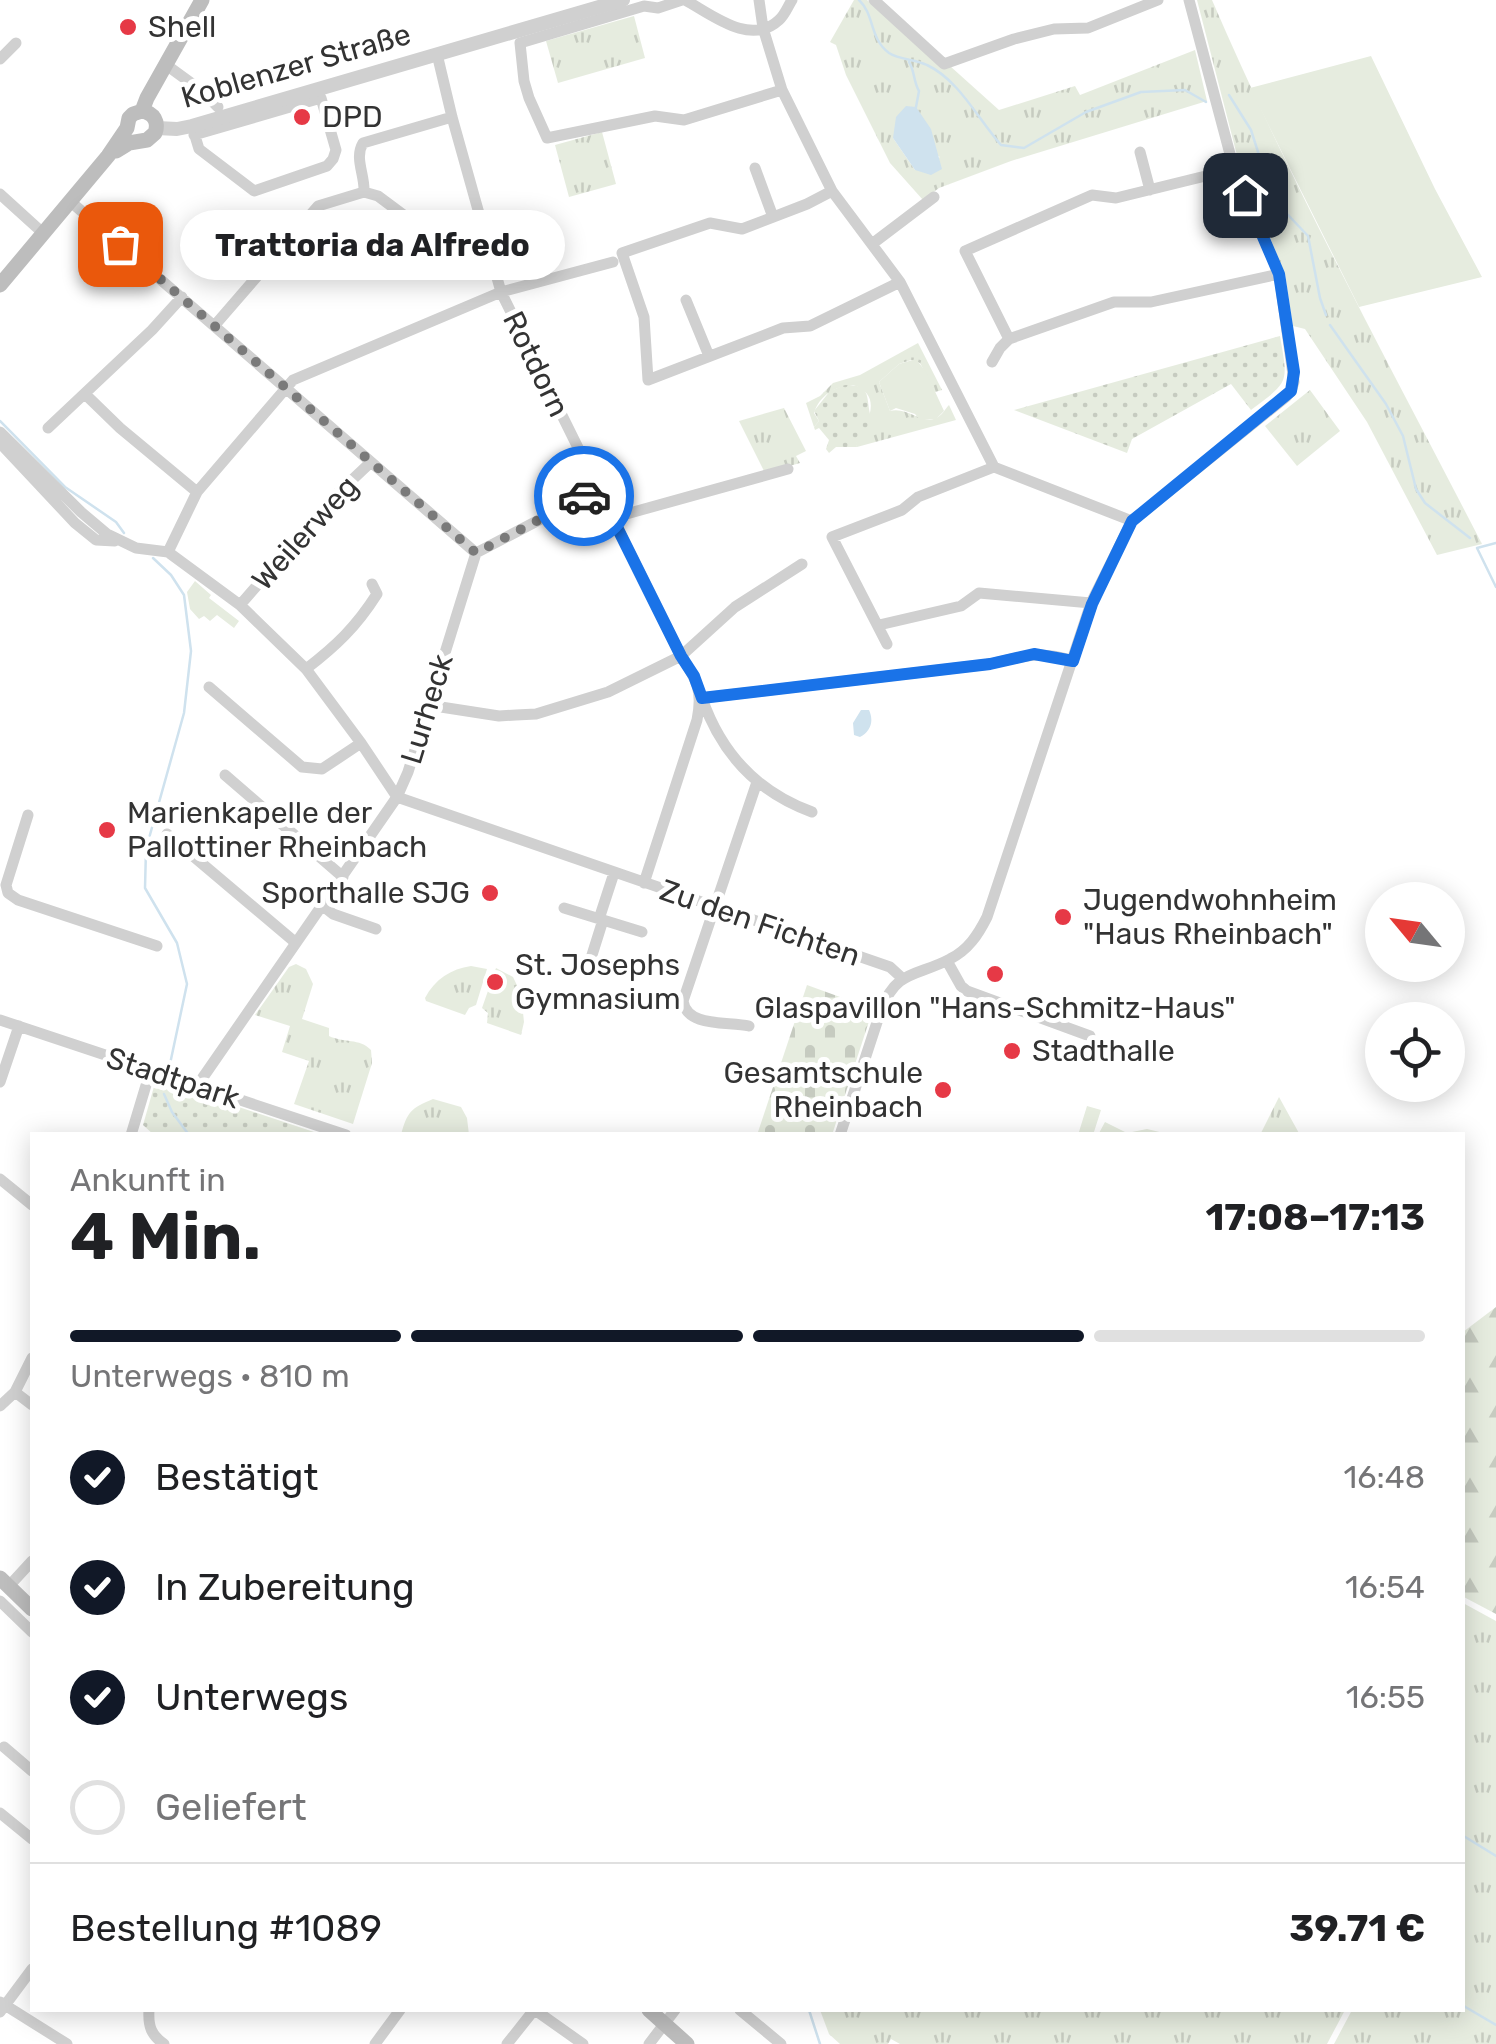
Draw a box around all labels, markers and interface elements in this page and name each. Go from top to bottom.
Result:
place label: Shell [148,9,216,45]
marker: Shell [117,16,139,38]
street label: Koblenzer Straße [177,16,415,116]
place label: DPD [322,99,383,135]
marker: DPD [291,106,313,128]
pin [1203,153,1288,238]
icon: home [1218,168,1273,223]
pin [78,202,163,287]
callout: Trattoria da Alfredo [180,209,565,279]
icon: bag [93,217,148,272]
text: Trattoria da Alfredo [215,226,530,264]
street label: Rotdorn [495,305,577,423]
courier [534,446,634,546]
street label: Weilerweg [244,468,366,598]
icon: car [557,469,612,524]
street label: Lurheck [393,649,461,768]
place label: Marienkapelle der Pallottiner Rheinbach [127,795,427,865]
marker: Marienkapelle der Pallottiner Rheinbach [96,819,118,841]
street label: Zu den Fichten [655,872,865,974]
place label: Sporthalle SJG [261,875,470,911]
marker: Sporthalle SJG [479,882,501,904]
place label: Jugendwohnheim "Haus Rheinbach" [1083,882,1337,952]
north arrow [1365,882,1465,982]
map controls [1365,882,1465,1102]
marker: Jugendwohnheim "Haus Rheinbach" [1052,906,1074,928]
place label: St. Josephs Gymnasium [515,947,681,1017]
marker: Glaspavillon "Hans-Schmitz-Haus" [984,963,1006,985]
marker: St. Josephs Gymnasium [484,971,506,993]
place label: Glaspavillon "Hans-Schmitz-Haus" [754,990,1236,1026]
button: locate [1365,1002,1465,1102]
place label: Stadthalle [1032,1033,1175,1069]
street label: Stadtpark [102,1040,245,1117]
marker: Stadthalle [1001,1040,1023,1062]
place label: Gesamtschule Rheinbach [723,1055,923,1125]
marker: Gesamtschule Rheinbach [932,1079,954,1101]
text: Ankunft in [70,1161,226,1199]
text: 17:08–17:13 [1205,1194,1425,1240]
text: 4 Min. [70,1198,261,1275]
text: Unterwegs · 810 m [70,1357,350,1395]
icon: check [70,1450,125,1505]
text: Bestätigt [155,1454,318,1500]
text: 16:48 [1344,1458,1425,1496]
icon: check [70,1560,125,1615]
text: In Zubereitung [155,1564,415,1610]
text: 16:54 [1345,1568,1425,1606]
icon: check [70,1670,125,1725]
text: Unterwegs [155,1674,348,1720]
text: 16:55 [1346,1678,1425,1716]
text: Geliefert [155,1784,307,1830]
text: Bestellung #1089 [70,1905,382,1951]
text: 39.71 € [1289,1905,1425,1951]

